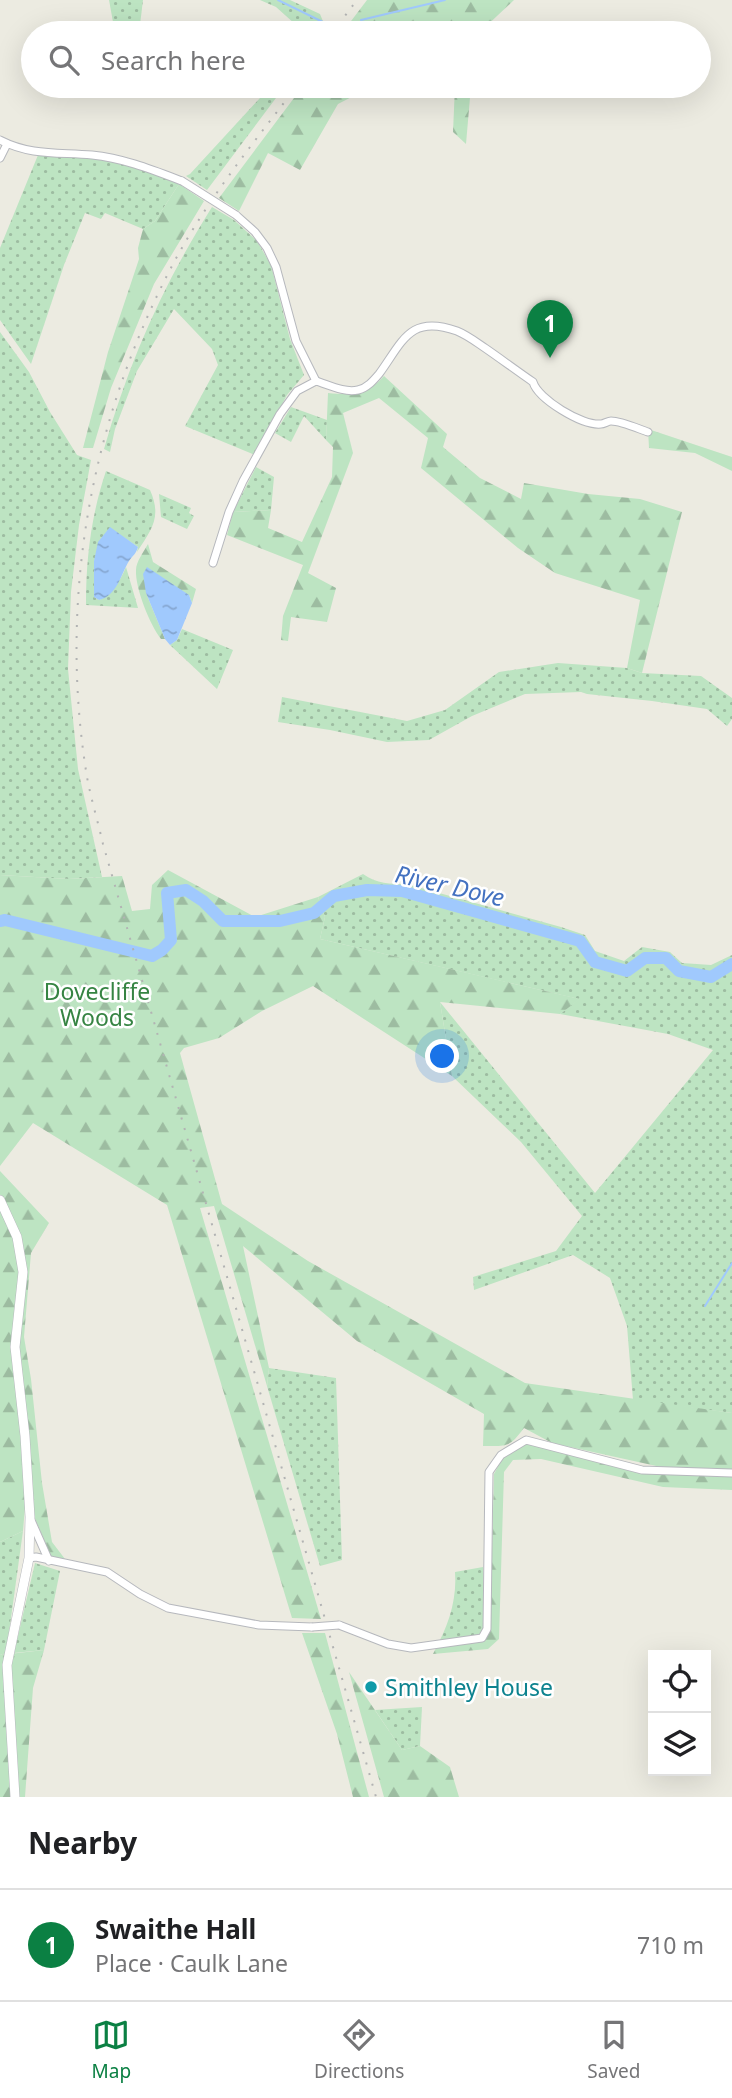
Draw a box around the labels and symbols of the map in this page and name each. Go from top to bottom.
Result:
pin: 1 [527,300,573,358]
water label: River Dove [392,856,508,914]
park label: Dovecliffe Woods [44,975,150,1033]
your location [425,1039,459,1073]
place label: Smithley House [385,1671,553,1703]
marker: Smithley House [363,1679,379,1695]

